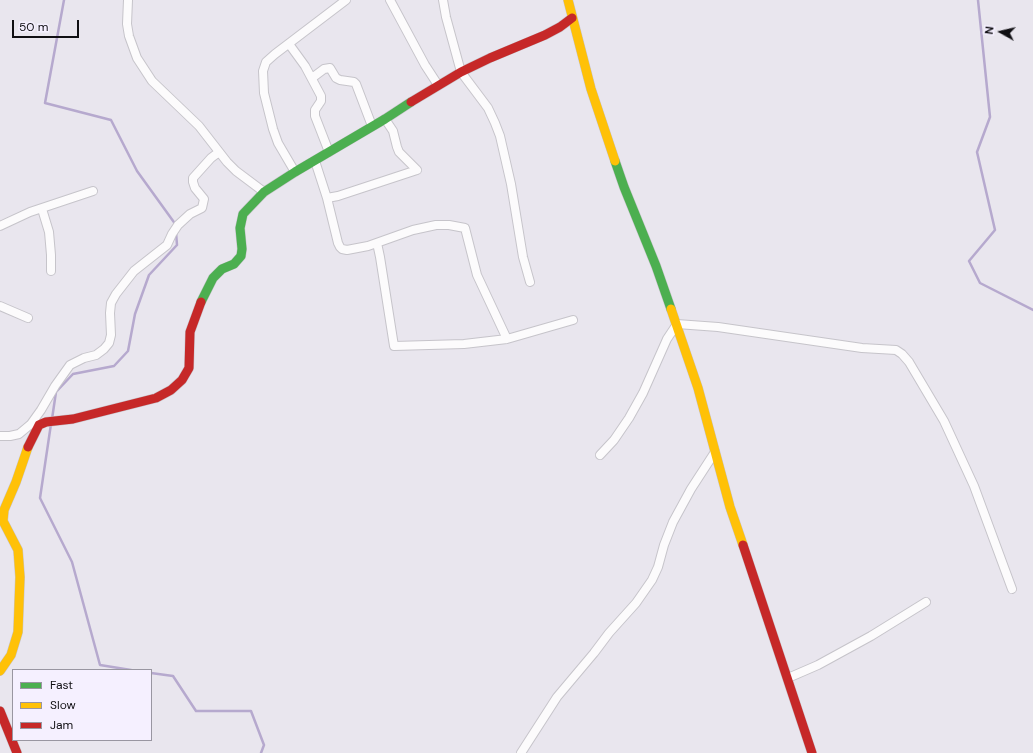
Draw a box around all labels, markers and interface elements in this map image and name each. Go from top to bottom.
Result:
scale bar [14,12,81,38]
north arrow [981,12,1021,52]
text: 50 m [19,19,48,35]
text: N [982,25,997,35]
legend [12,669,152,741]
text: Fast [50,677,73,693]
text: Slow [50,697,76,713]
text: Jam [50,717,73,733]

